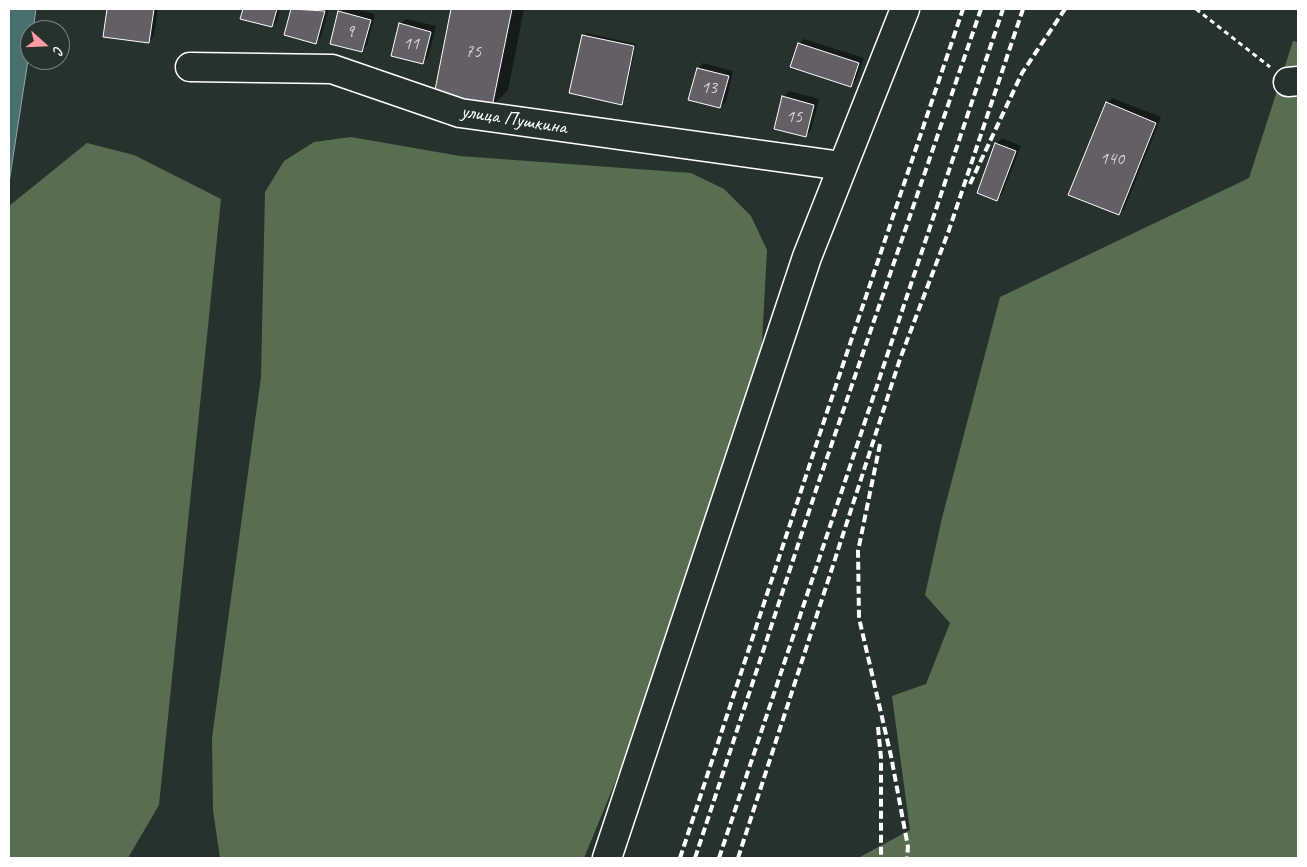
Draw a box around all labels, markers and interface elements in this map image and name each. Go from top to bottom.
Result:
north arrow [20,20,70,70]
house number: 9 [346,21,354,43]
house number: 11 [403,33,419,55]
house number: 75 [465,41,481,63]
text: С [49,44,68,56]
house number: 13 [701,77,717,99]
street label: улица Пушкина [459,100,569,140]
house number: 15 [786,106,802,128]
house number: 140 [1100,148,1124,170]

